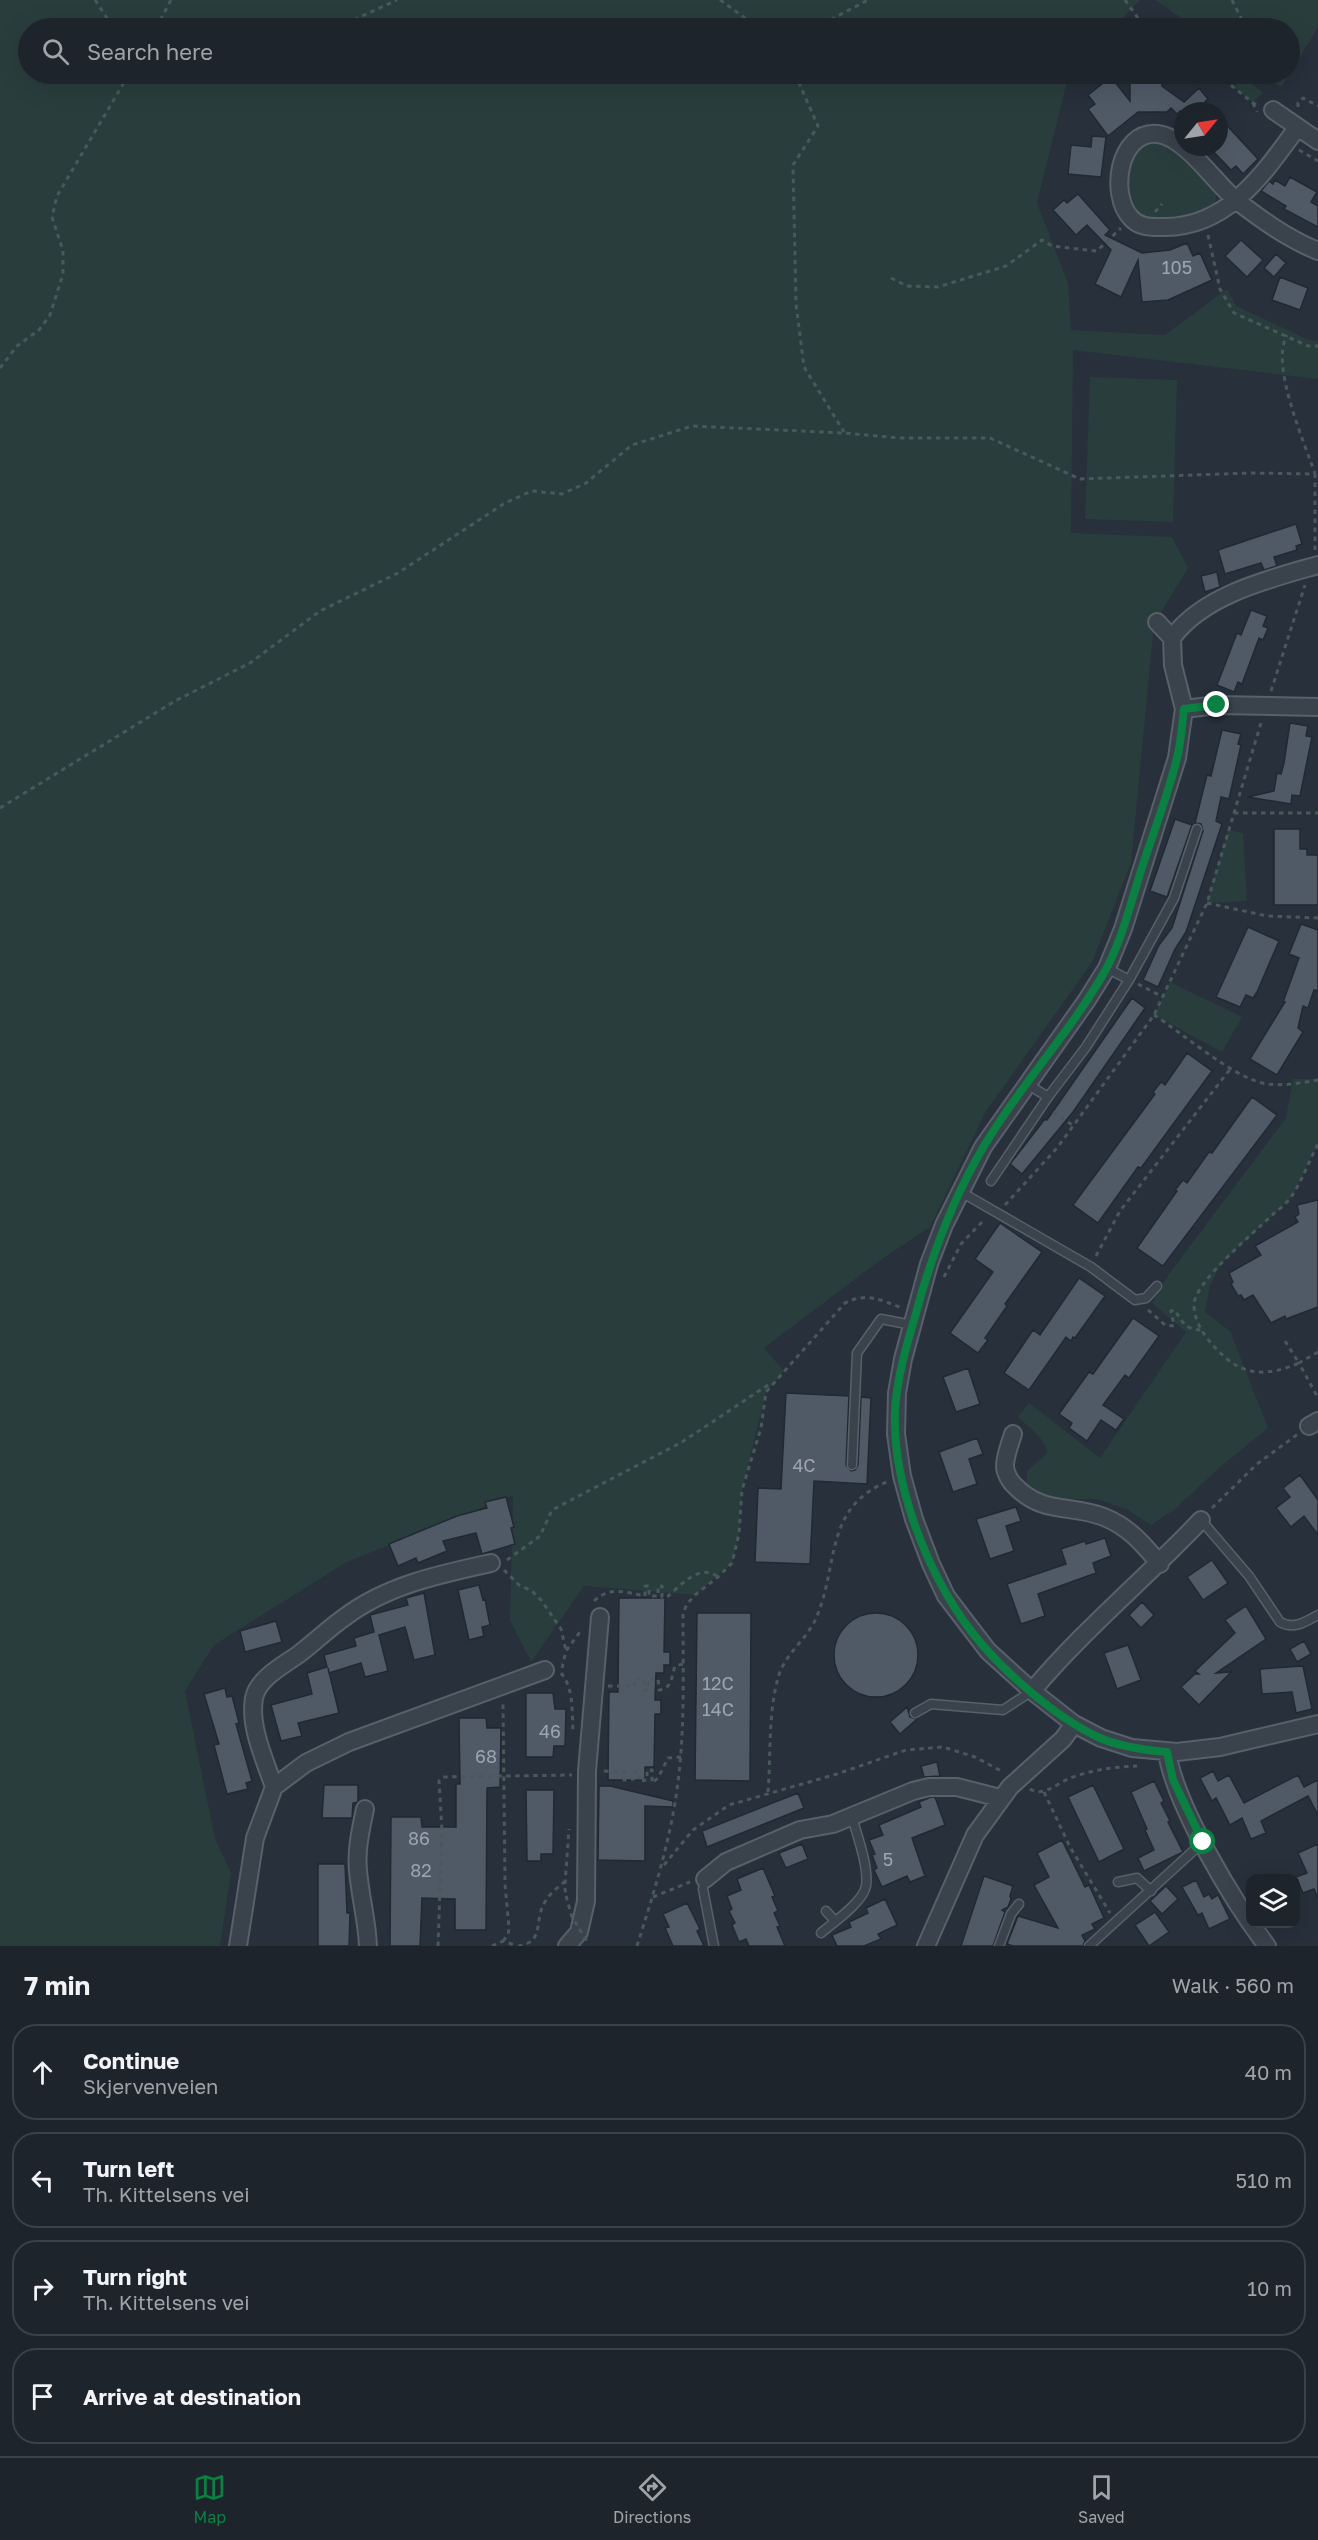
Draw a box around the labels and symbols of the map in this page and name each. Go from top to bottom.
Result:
north arrow [1174,102,1228,156]
house number: 105 [1162,256,1192,278]
route end [1203,691,1229,717]
house number: 4C [792,1454,816,1476]
house number: 12C [702,1672,734,1694]
house number: 14C [702,1698,734,1720]
house number: 46 [539,1720,561,1742]
house number: 68 [475,1745,497,1767]
house number: 86 [408,1827,430,1849]
route start [1189,1828,1215,1854]
house number: 5 [883,1848,893,1870]
house number: 82 [410,1859,432,1881]

